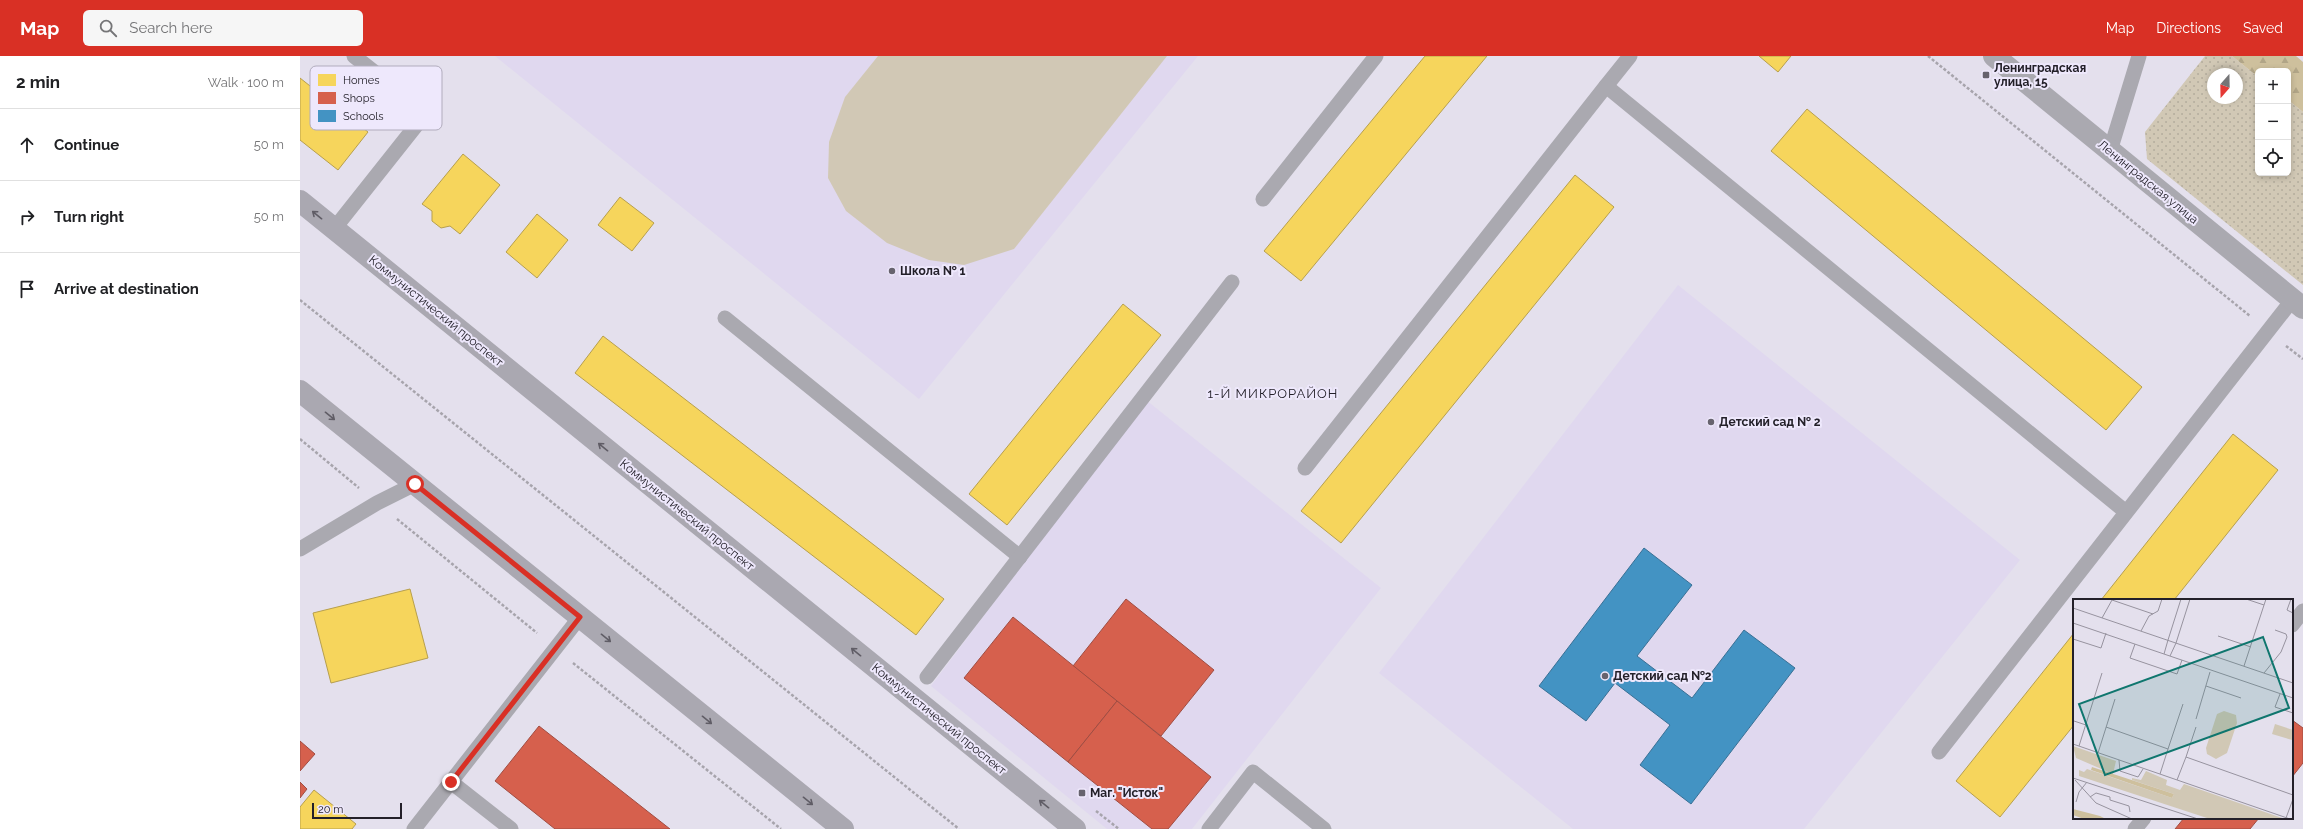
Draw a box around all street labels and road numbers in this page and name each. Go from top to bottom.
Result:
street label: Ленинградская улица [2095,137,2201,227]
street label: Коммунистический проспект [366,253,506,370]
street label: Коммунистический проспект [617,457,757,574]
street label: Коммунистический проспект [869,661,1009,778]

